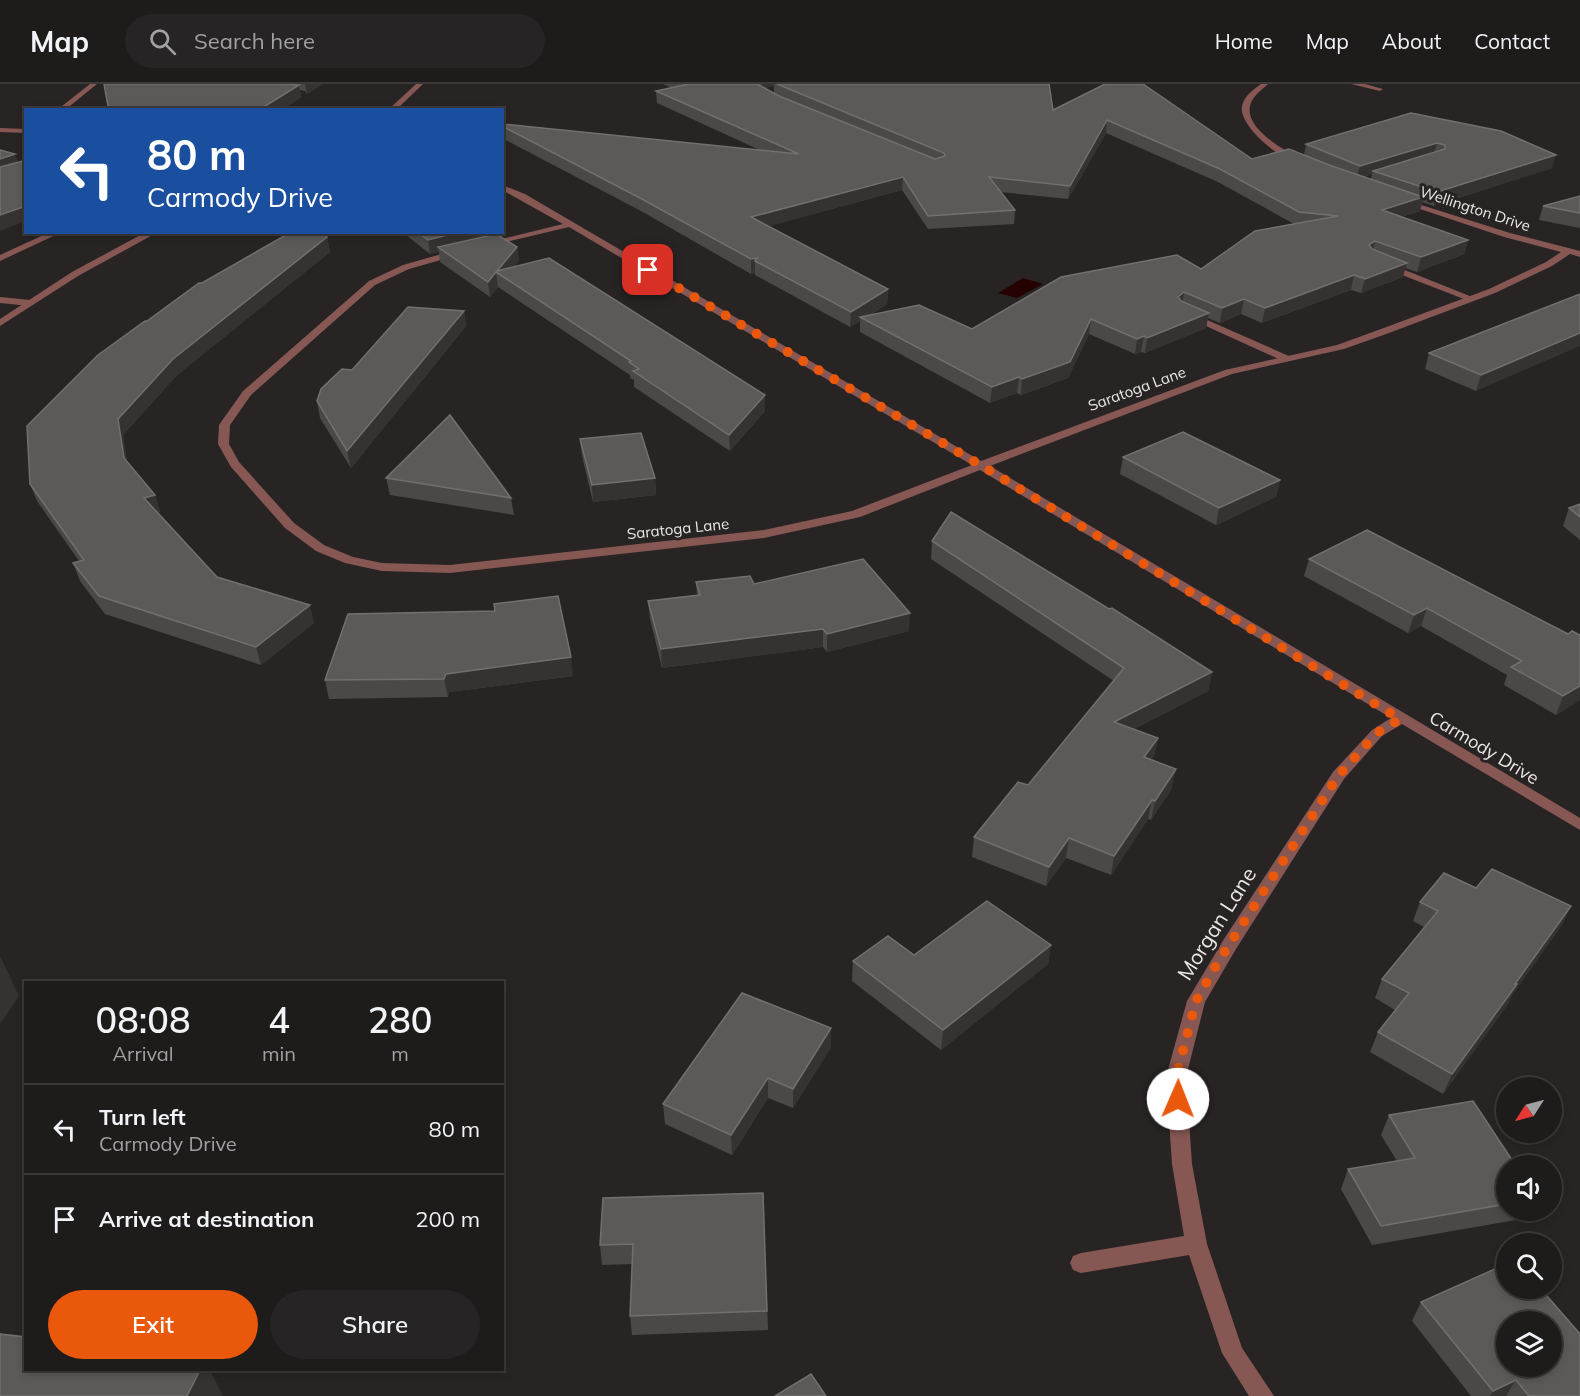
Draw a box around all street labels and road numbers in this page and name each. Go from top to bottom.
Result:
street label: Wellington Drive [1417,182,1533,235]
street label: Saratoga Lane [1085,362,1188,415]
street label: Saratoga Lane [626,514,730,543]
street label: Carmody Drive [1425,706,1543,789]
street label: Morgan Lane [1171,862,1261,985]

